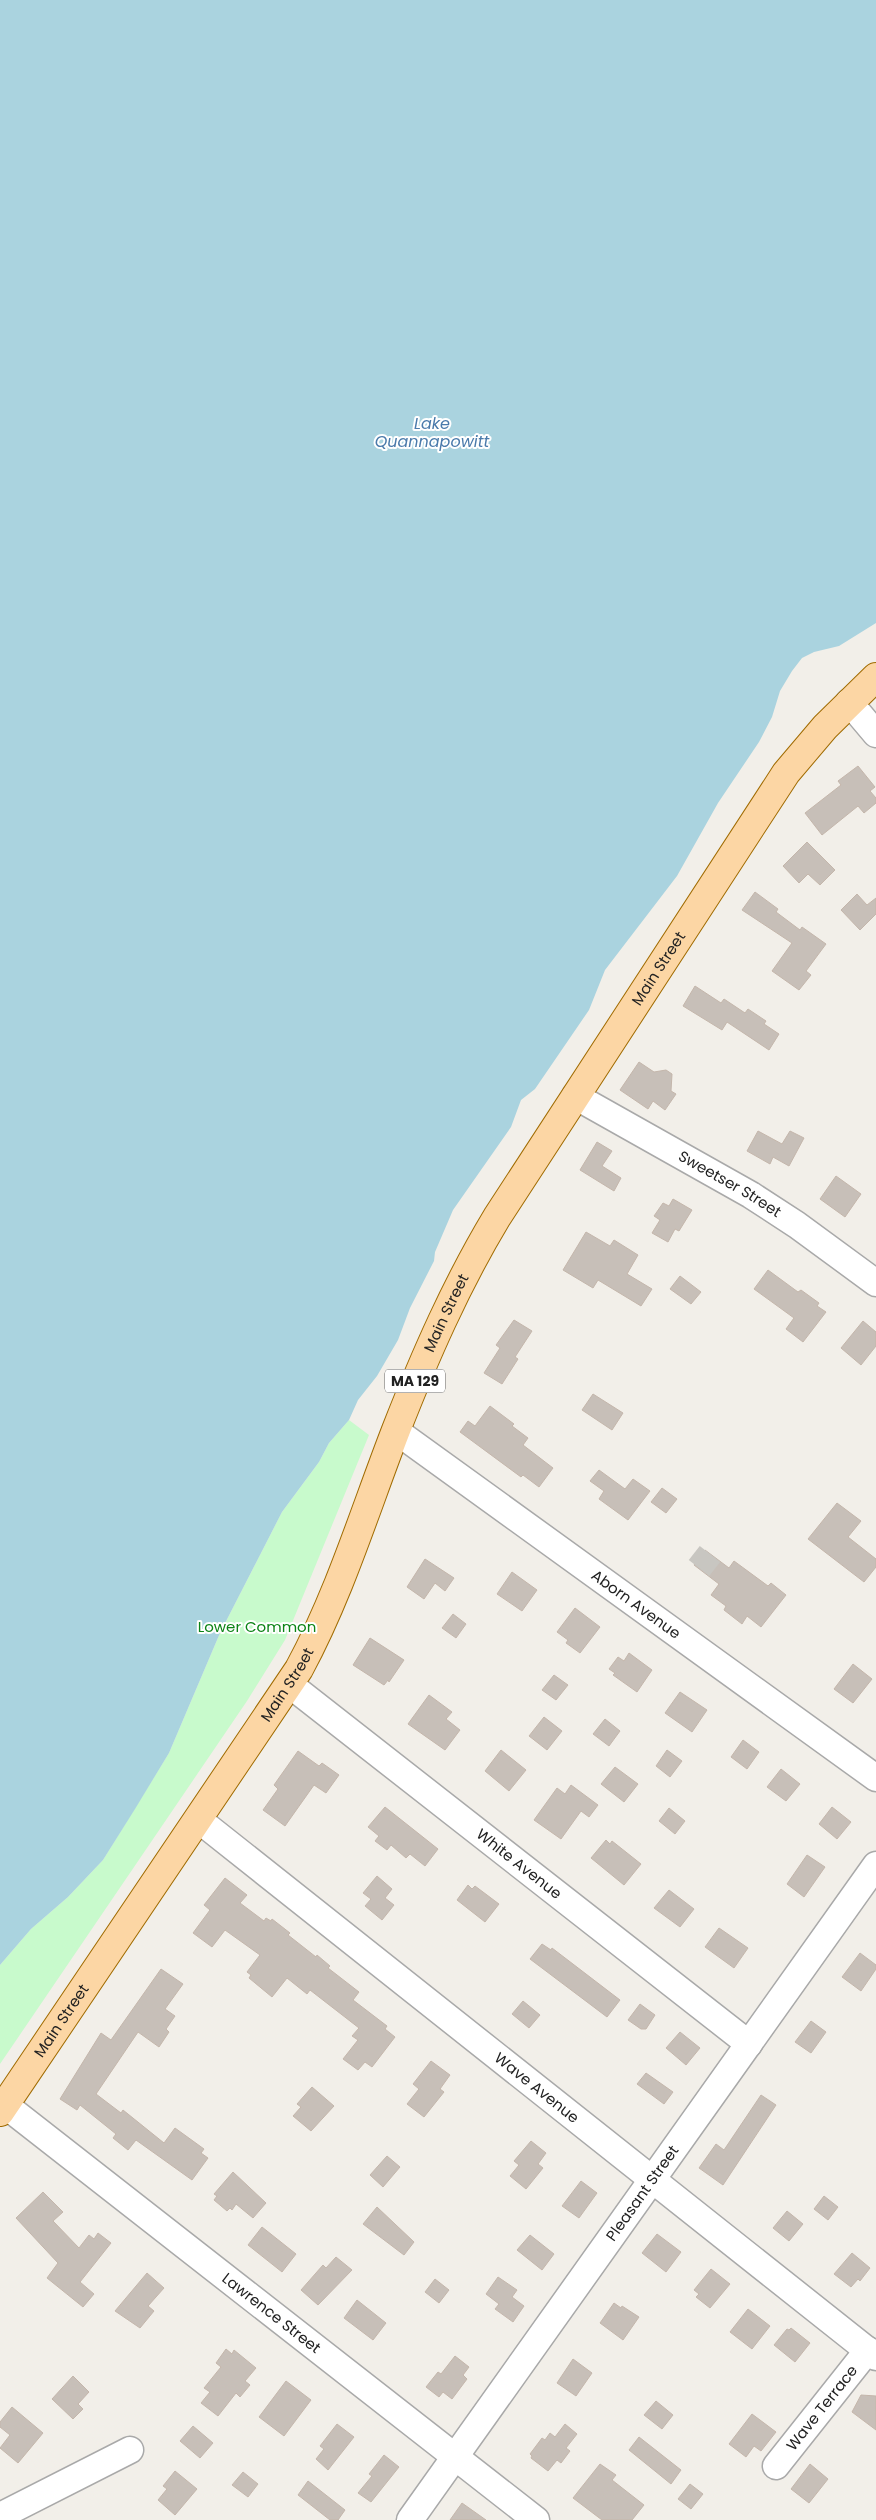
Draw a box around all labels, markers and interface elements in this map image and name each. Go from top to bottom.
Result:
water label: Lake Quannapowitt [375,412,491,453]
street label: Main Street [626,927,690,1009]
street label: Sweetser Street [675,1145,786,1222]
street label: Main Street [418,1270,474,1355]
road number: MA 129 [385,1370,445,1392]
street label: Aborn Avenue [587,1565,685,1643]
park label: Lower Common [198,1616,316,1637]
street label: Main Street [255,1644,318,1726]
street label: White Avenue [472,1824,566,1904]
street label: Main Street [29,1980,93,2061]
street label: Wave Avenue [490,2047,584,2128]
street label: Pleasant Street [601,2141,683,2245]
street label: Lawrence Street [218,2268,325,2358]
street label: Wave Terrace [781,2361,862,2455]

